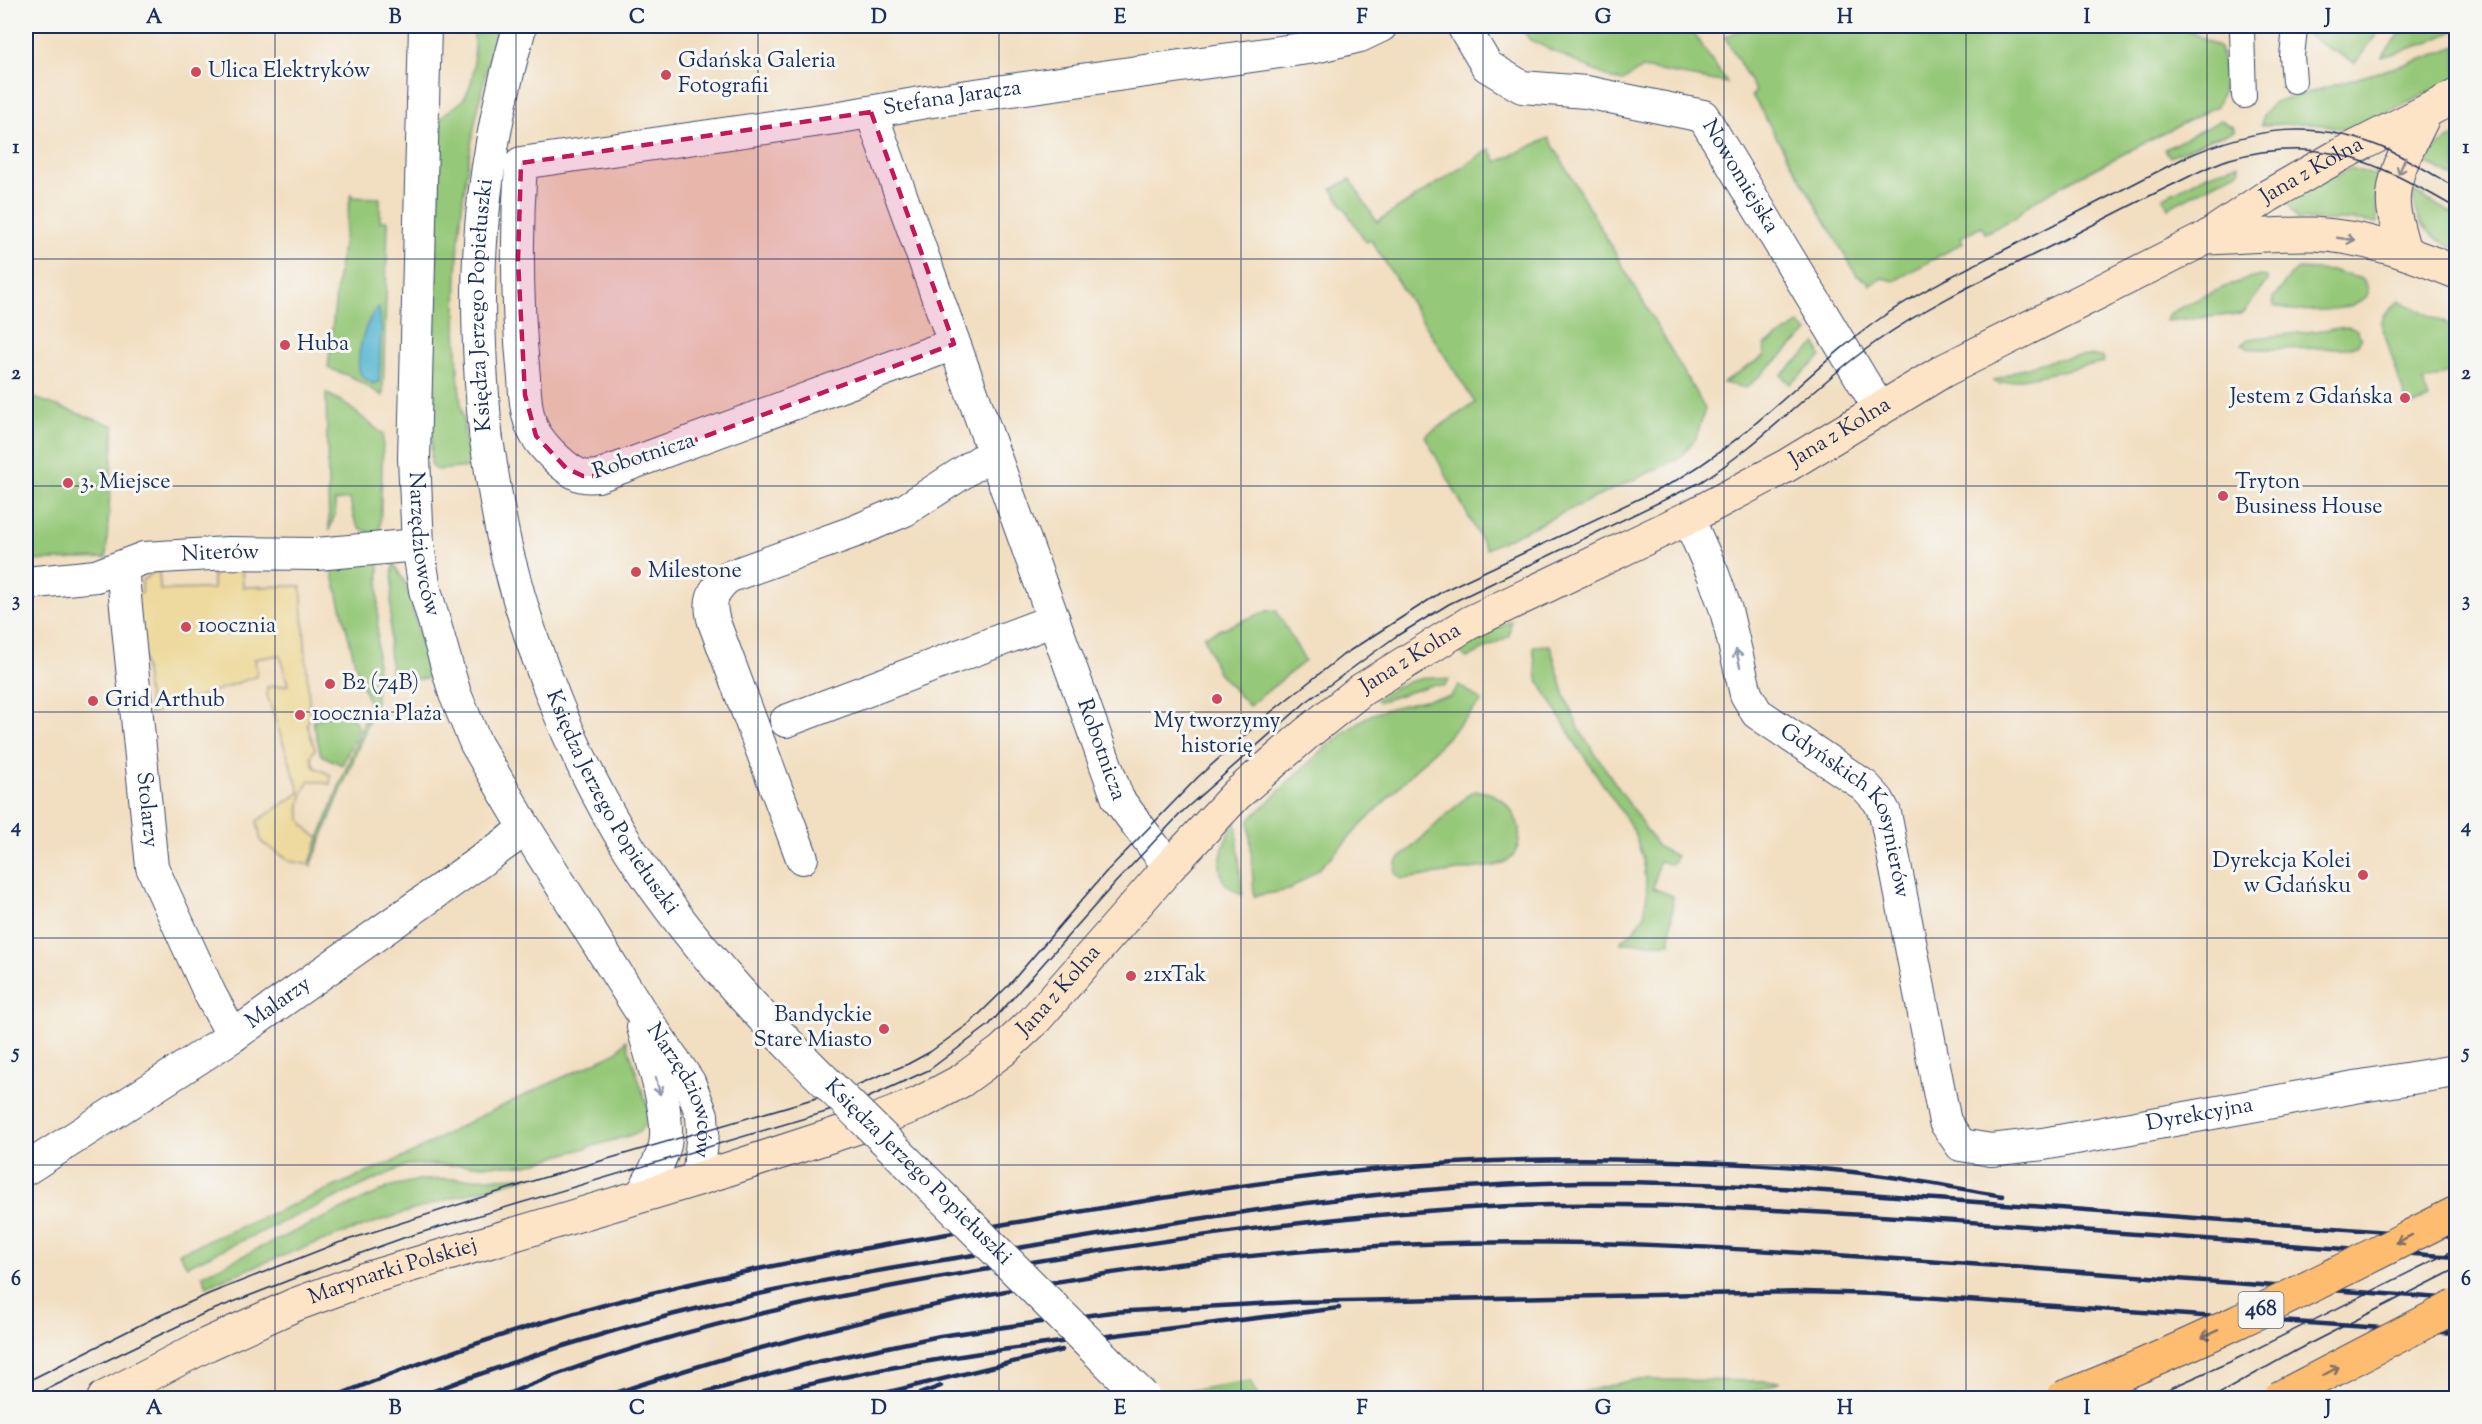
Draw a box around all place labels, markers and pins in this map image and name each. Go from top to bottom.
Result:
place label: Gdańska Galeria Fotografii [678,46,836,103]
place label: Ulica Elektryków [208,56,371,88]
marker: Ulica Elektryków [189,65,203,79]
marker: Gdańska Galeria Fotografii [659,68,673,82]
place label: Huba [297,329,349,361]
marker: Huba [278,338,292,352]
place label: Jestem z Gdańska [2229,382,2393,414]
marker: Jestem z Gdańska [2398,391,2412,405]
place label: 3. Miejsce [80,467,171,499]
place label: Tryton Business House [2235,467,2382,524]
marker: 3. Miejsce [61,476,75,490]
marker: Tryton Business House [2216,489,2230,503]
place label: Milestone [648,556,742,588]
marker: Milestone [629,565,643,579]
place label: 100cznia [198,611,276,643]
marker: 100cznia [179,620,193,634]
place label: B2 (74B) [342,668,419,700]
marker: B2 (74B) [323,677,337,691]
place label: Grid Arthub [105,685,225,717]
marker: My tworzymy historię [1210,692,1224,706]
marker: Grid Arthub [86,694,100,708]
place label: 100cznia Plaża [312,699,442,731]
place label: My tworzymy historię [1154,706,1281,763]
marker: 100cznia Plaża [293,708,307,722]
place label: Dyrekcja Kolei w Gdańsku [2213,846,2351,903]
marker: Dyrekcja Kolei w Gdańsku [2356,868,2370,882]
place label: 21xTak [1143,960,1207,992]
marker: 21xTak [1124,969,1138,983]
place label: Bandyckie Stare Miasto [754,1000,872,1057]
marker: Bandyckie Stare Miasto [877,1022,891,1036]

